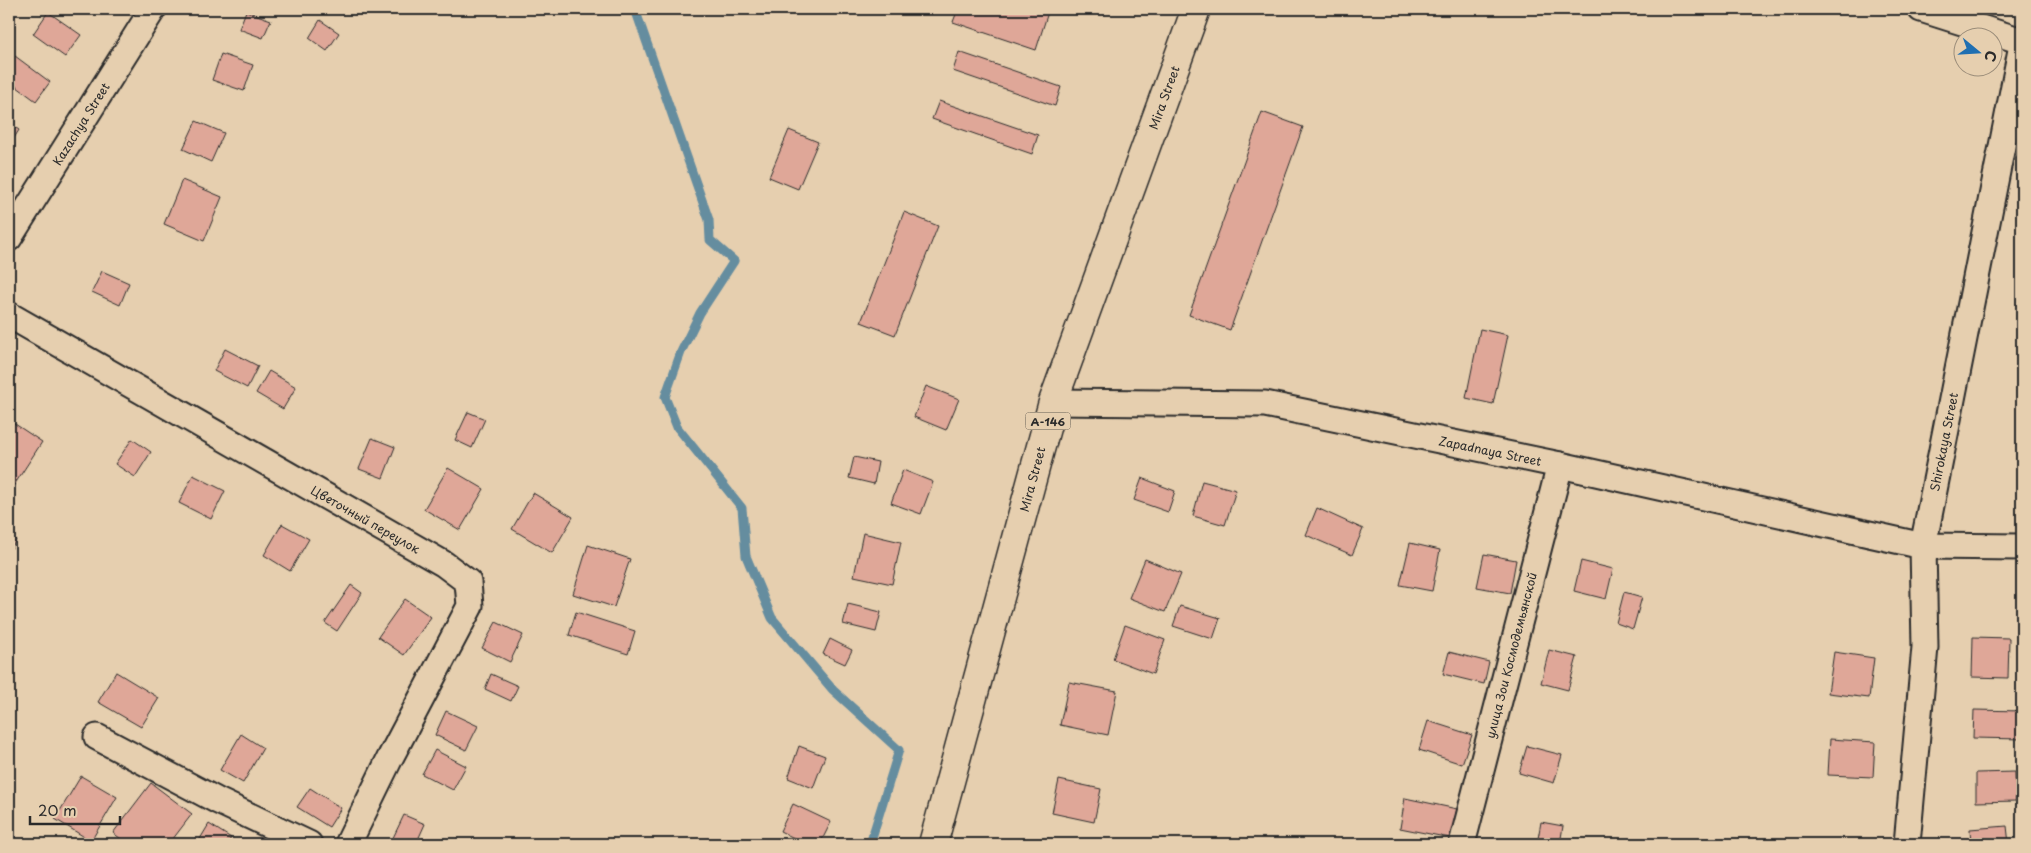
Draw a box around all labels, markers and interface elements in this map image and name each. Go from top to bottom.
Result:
north arrow [1954,28,2004,78]
text: С [1979,48,2002,64]
street label: Mira Street [1144,63,1184,132]
street label: Kazachya Street [48,79,114,169]
street label: Shirokaya Street [1925,391,1962,493]
road number: А-146 [1026,412,1070,430]
street label: Zapadnaya Street [1437,431,1543,470]
street label: Mira Street [1015,445,1049,514]
street label: Цветочный переулок [308,481,424,558]
street label: улица Зои Космодемьянской [1481,570,1541,740]
scale bar [30,793,120,825]
text: 20 m [38,798,77,821]

